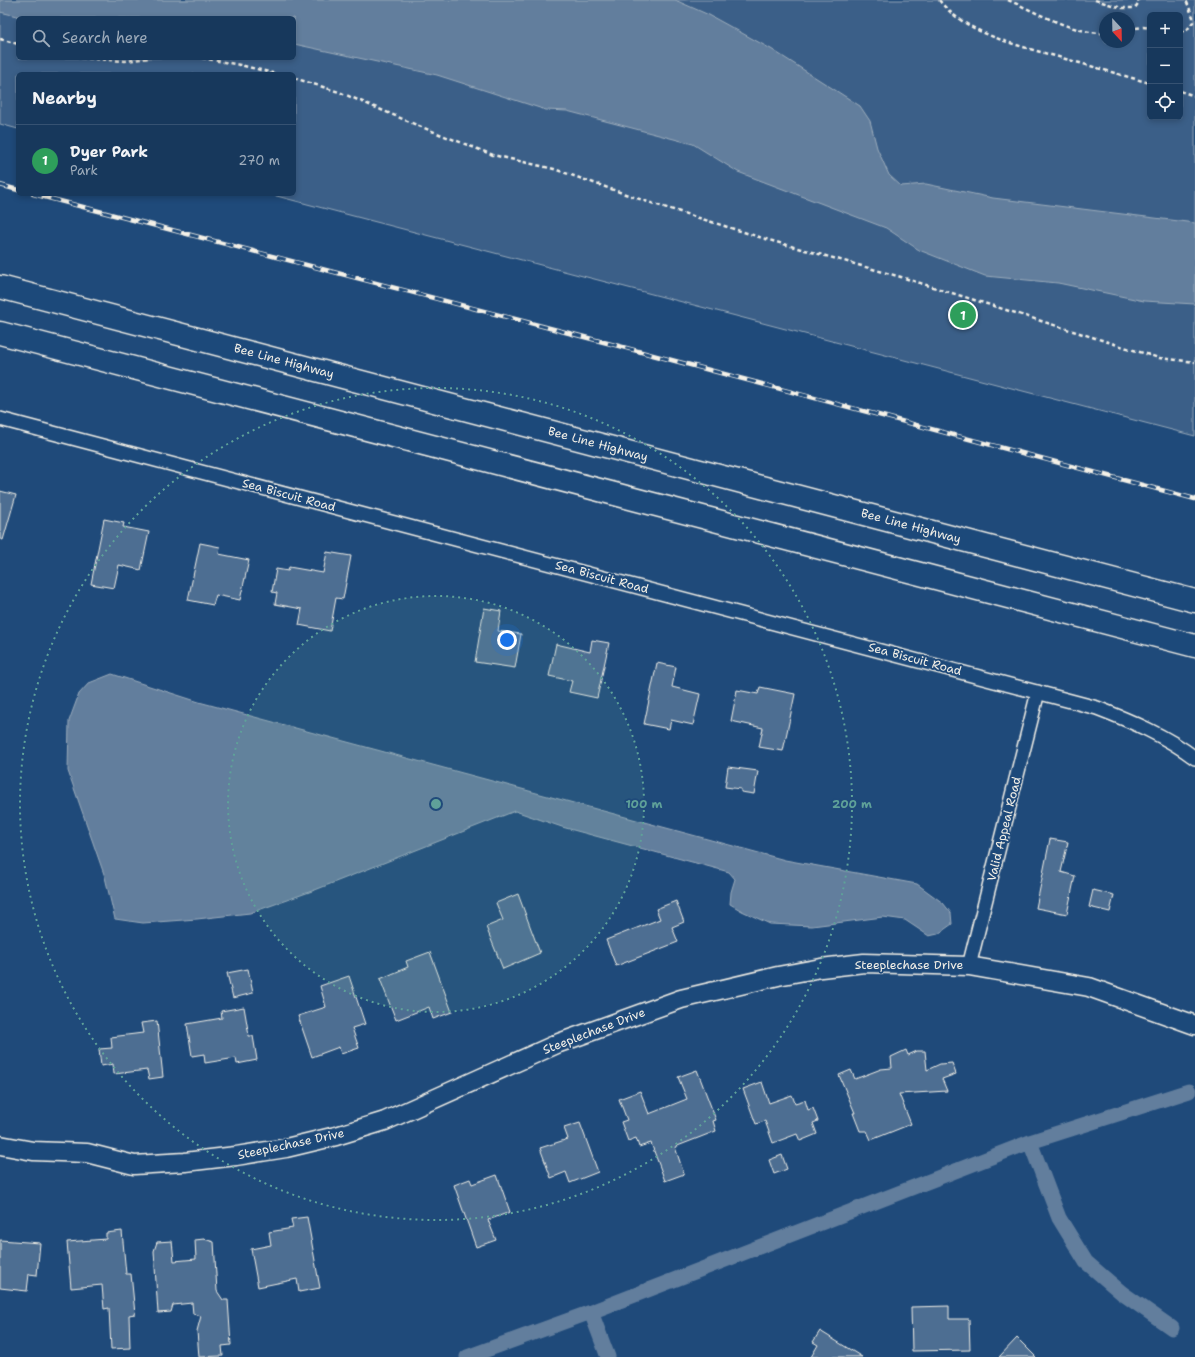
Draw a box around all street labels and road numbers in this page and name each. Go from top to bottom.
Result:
street label: Bee Line Highway [232,340,336,382]
street label: Bee Line Highway [546,423,650,465]
street label: Sea Biscuit Road [241,475,338,515]
street label: Bee Line Highway [859,505,963,547]
street label: Sea Biscuit Road [554,557,651,597]
street label: Sea Biscuit Road [867,639,964,679]
street label: Valid Appeal Road [983,775,1025,883]
street label: Steeplechase Drive [855,957,963,973]
street label: Steeplechase Drive [540,1004,648,1058]
street label: Steeplechase Drive [236,1125,346,1163]

